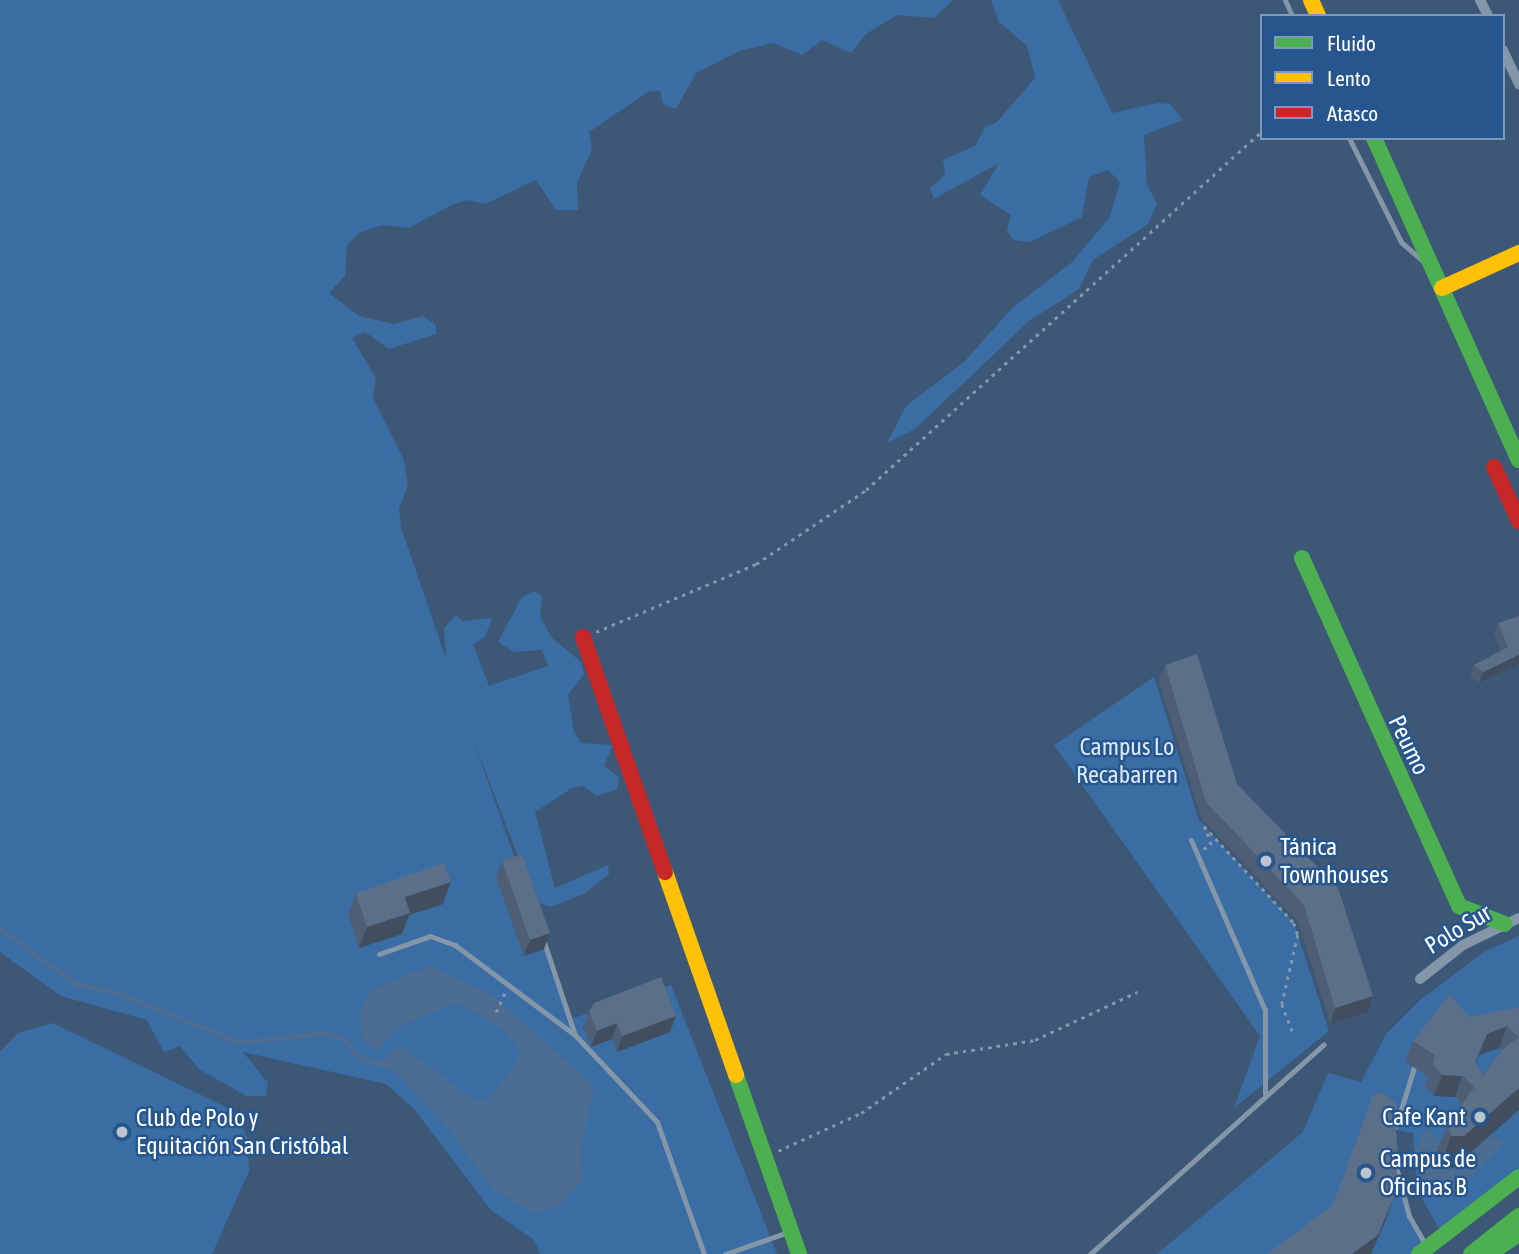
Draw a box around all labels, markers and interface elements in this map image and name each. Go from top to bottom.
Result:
legend [1260,14,1505,140]
text: Fluido [1327,31,1376,55]
text: Lento [1327,66,1371,90]
text: Atasco [1327,101,1378,125]
street label: Peumo [1382,711,1436,779]
park label: Campus Lo Recabarren [1076,733,1178,789]
place label: Tánica Townhouses [1280,833,1388,889]
marker: Tánica Townhouses [1258,853,1274,869]
street label: Polo Sur [1420,898,1496,960]
place label: Cafe Kant [1382,1103,1466,1131]
place label: Club de Polo y Equitación San Cristóbal [136,1104,348,1160]
marker: Cafe Kant [1472,1109,1488,1125]
marker: Club de Polo y Equitación San Cristóbal [114,1124,130,1140]
place label: Campus de Oficinas B [1380,1145,1476,1201]
marker: Campus de Oficinas B [1358,1165,1374,1181]

